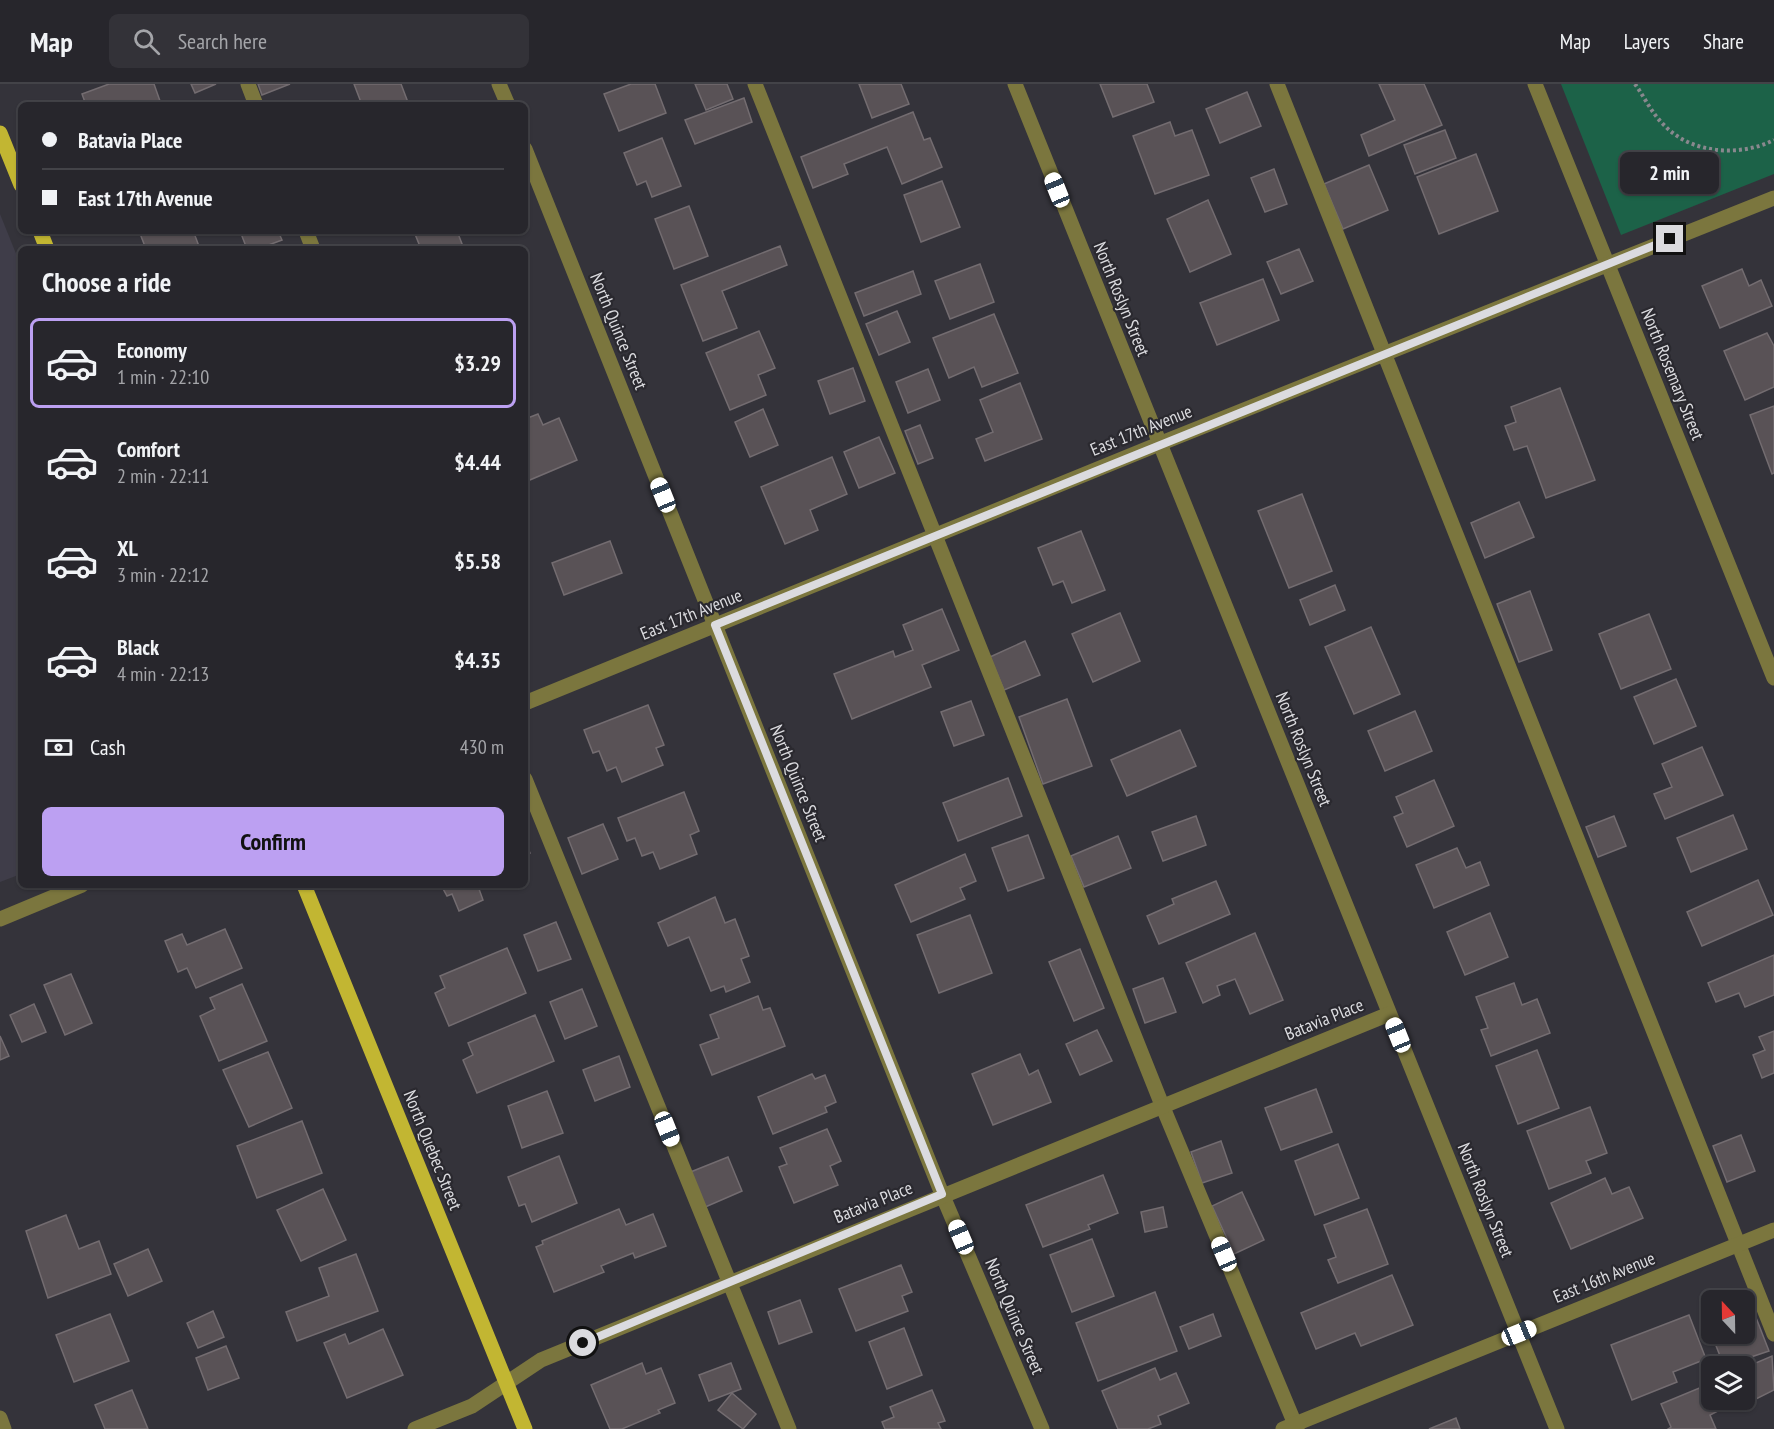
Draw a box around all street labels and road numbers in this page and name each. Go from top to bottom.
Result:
street label: North Roslyn Street [1089,238,1155,360]
street label: North Quince Street [585,269,653,393]
street label: North Rosemary Street [1636,305,1710,443]
street label: East 17th Avenue [1087,399,1195,461]
street label: East 17th Avenue [637,583,745,645]
street label: North Roslyn Street [1271,688,1337,810]
street label: North Quince Street [765,721,833,845]
street label: Batavia Place [1281,993,1367,1045]
street label: North Quebec Street [399,1087,467,1213]
street label: North Roslyn Street [1453,1139,1519,1261]
street label: Batavia Place [830,1176,916,1228]
street label: East 16th Avenue [1550,1246,1658,1308]
street label: North Quince Street [980,1255,1050,1377]

